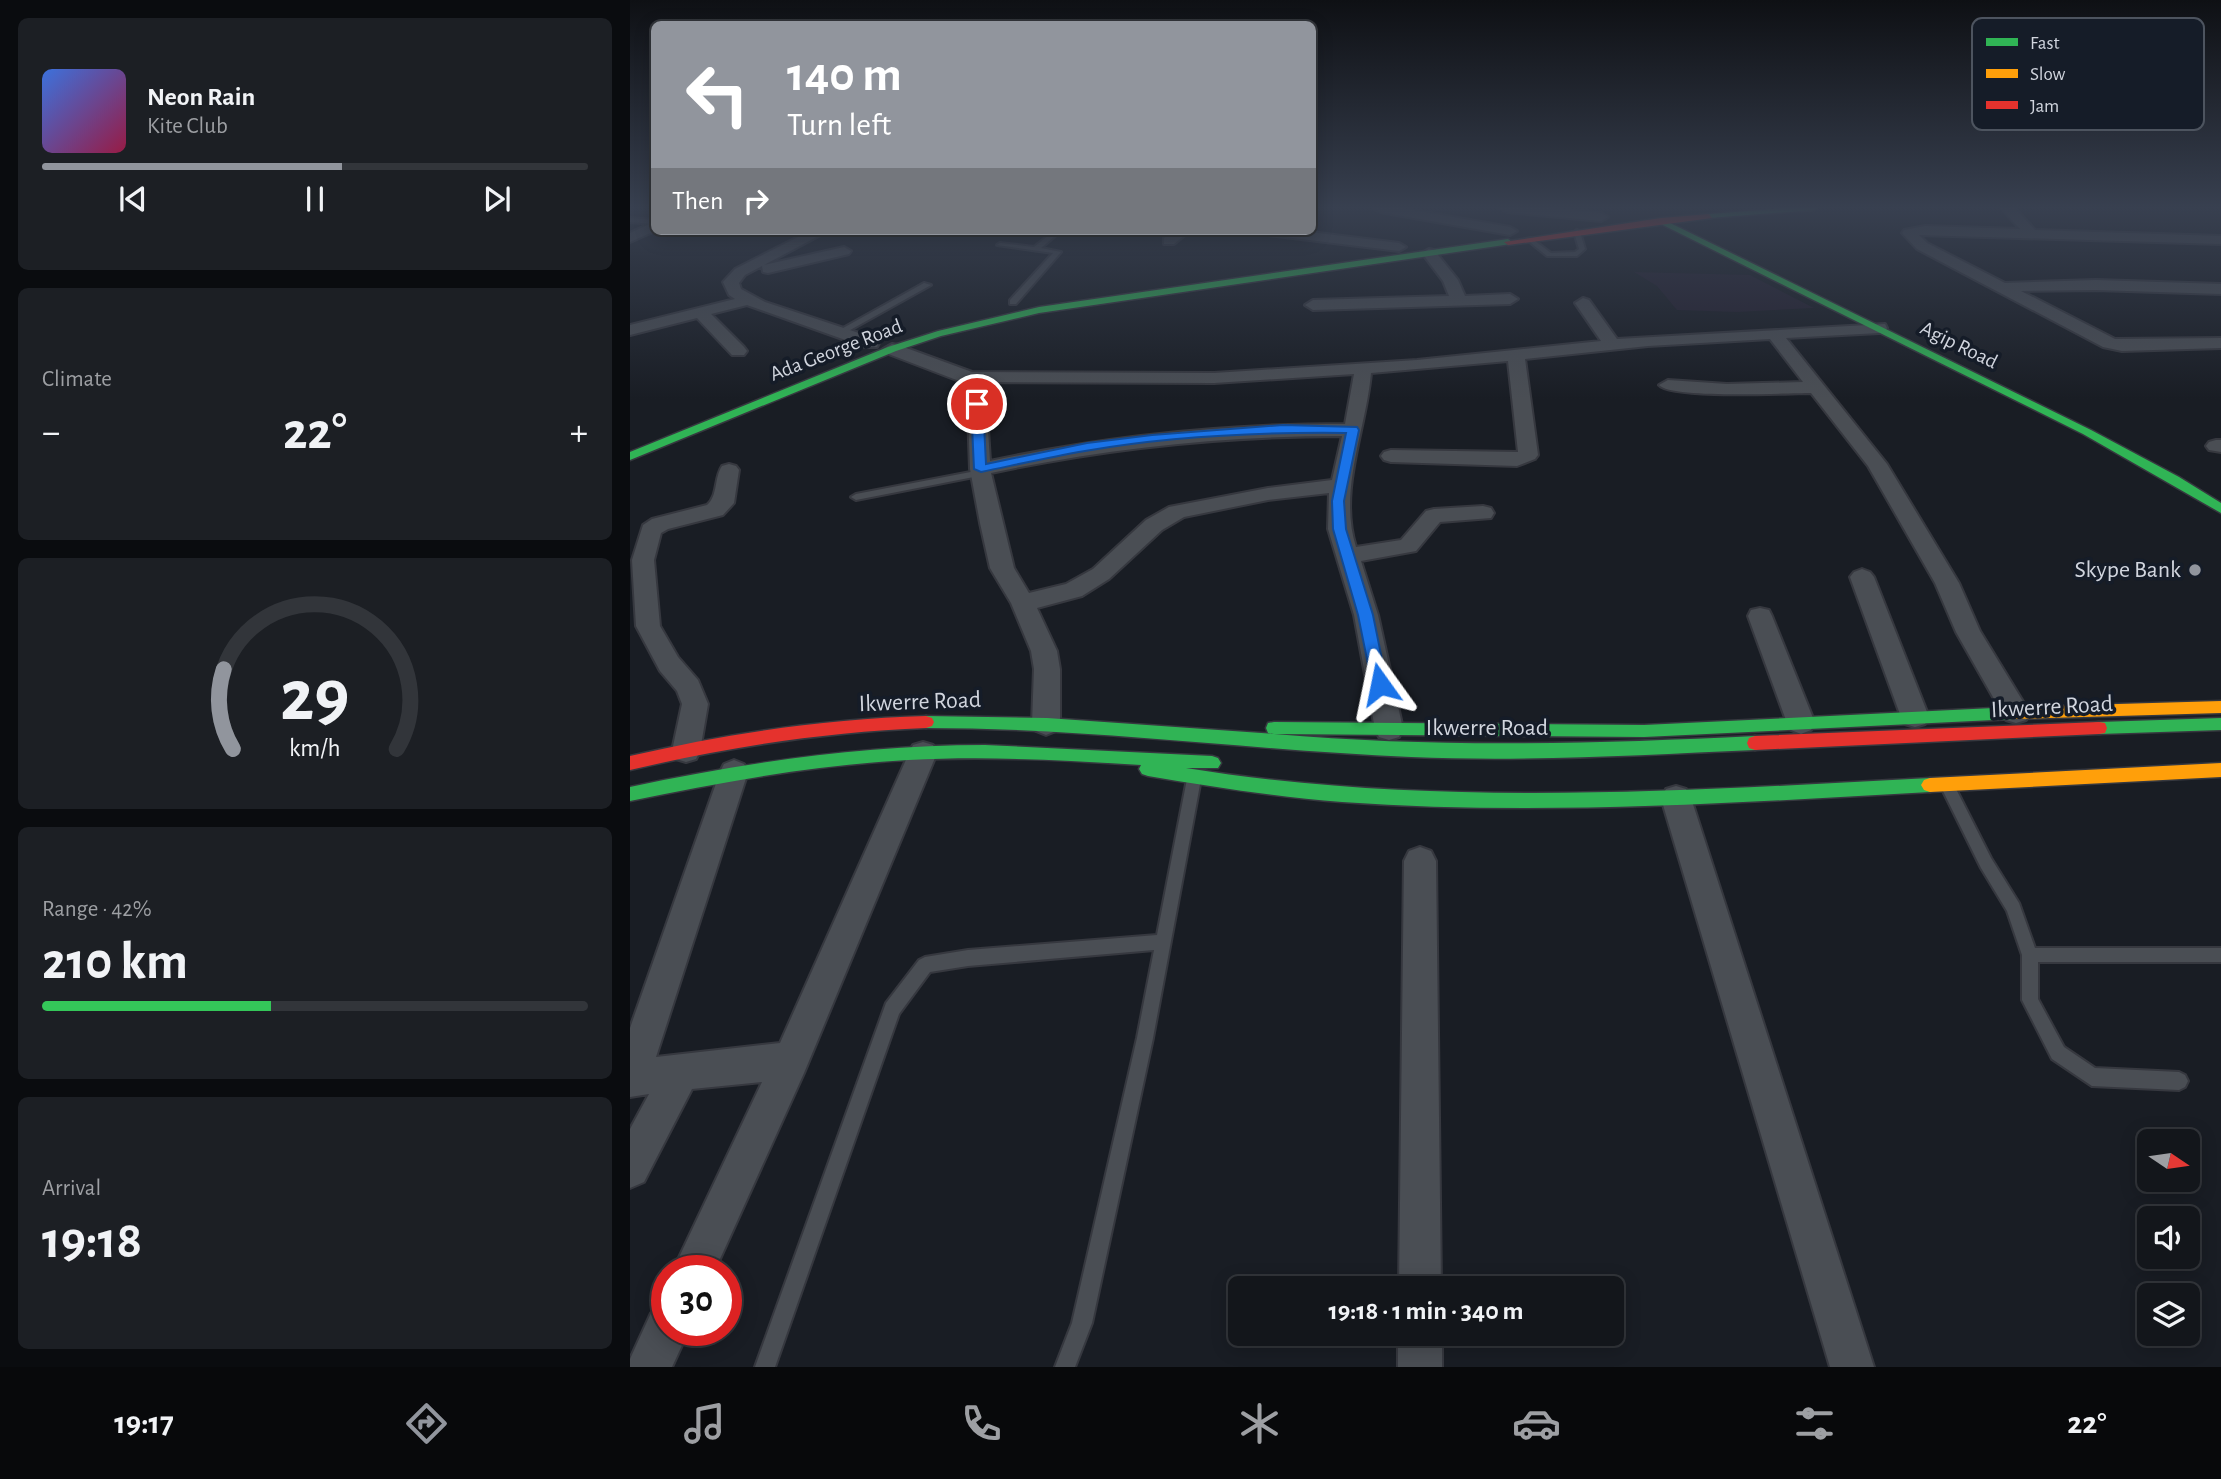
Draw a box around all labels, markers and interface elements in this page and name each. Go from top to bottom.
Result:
legend [1972,18,2204,130]
text: Fast [2030,34,2060,53]
icon: left [672,49,763,140]
text: 140 m [787,51,902,100]
text: Slow [2030,65,2066,84]
text: Neon Rain [147,84,255,110]
text: Jam [2030,97,2059,116]
text: Turn left [787,109,891,141]
text: Kite Club [147,115,228,138]
icon: previous [114,180,152,218]
icon: pause [296,180,334,218]
icon: next [478,180,516,218]
icon: right [737,182,775,220]
text: Then [672,188,723,214]
street label: Ada George Road [767,315,905,385]
street label: Agip Road [1917,317,2001,373]
text: Climate [42,368,112,391]
pin [947,374,1007,434]
icon: arrive [958,385,996,423]
text: 22° [283,406,347,458]
text: − [42,414,60,452]
text: + [570,414,588,452]
place label: Skype Bank [2074,558,2181,582]
marker: Skype Bank [2187,562,2203,578]
position arrow [1343,647,1417,721]
text: 29 [280,662,350,735]
street label: Ikwerre Road [858,688,982,716]
street label: Ikwerre Road [1990,692,2114,722]
street label: Ikwerre Road [1426,716,1548,740]
text: km/h [289,736,341,761]
text: Range · 42% [42,898,152,921]
text: 210 km [42,936,188,988]
north arrow [2137,1129,2200,1192]
map controls [2137,1129,2200,1346]
text: Arrival [42,1177,101,1200]
button: sound [2137,1206,2200,1269]
text: 19:18 [42,1215,142,1267]
speed limit sign: 30 [651,1255,742,1346]
button: layers [2137,1283,2200,1346]
text: 19:18 · 1 min · 340 m [1328,1298,1524,1324]
icon: directions [402,1399,451,1448]
icon: music [680,1399,729,1448]
icon: phone [957,1399,1006,1448]
icon: climate [1235,1399,1284,1448]
icon: car [1512,1399,1561,1448]
icon: filters [1790,1399,1839,1448]
text: 19:17 [114,1407,174,1439]
text: 22° [2067,1407,2107,1439]

